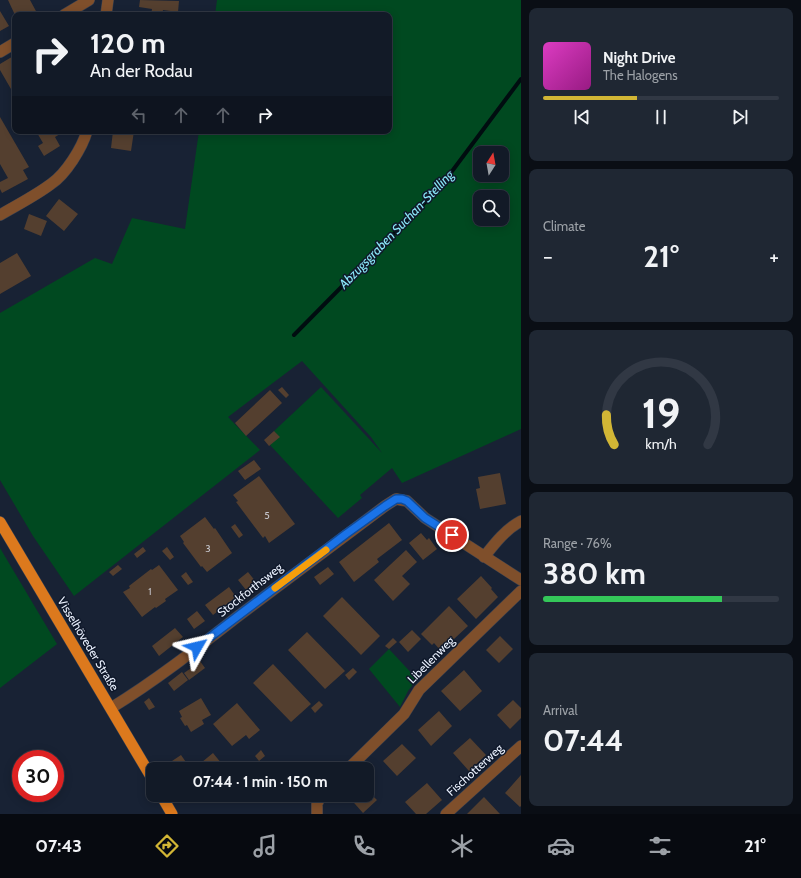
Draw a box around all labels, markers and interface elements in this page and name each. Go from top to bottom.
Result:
text: 120 m [90,26,166,60]
icon: right [24,28,76,80]
text: Night Drive [603,49,676,67]
text: An der Rodau [90,60,193,82]
text: The Halogens [603,67,678,83]
icon: left [128,104,150,126]
icon: ahead [170,104,192,126]
icon: ahead [212,104,234,126]
icon: right [254,104,276,126]
icon: previous [571,106,593,128]
icon: pause [650,106,672,128]
icon: next [729,106,751,128]
north arrow [473,146,509,182]
map controls [473,146,509,226]
water label: Abzugsgraben Suchan-Stelling [335,166,457,292]
button: search [473,190,509,226]
text: Climate [543,218,585,234]
text: 21° [643,238,679,275]
text: − [543,243,553,270]
text: + [769,243,779,270]
text: 19 [642,388,680,438]
text: km/h [645,435,677,453]
house number: 5 [264,509,270,522]
pin [435,518,469,552]
icon: arrive [441,524,463,546]
text: Range · 76% [543,535,612,551]
house number: 3 [205,542,211,555]
text: 380 km [543,555,646,592]
street label: Stockforthsweg [214,559,286,620]
house number: 1 [148,585,152,598]
street label: Visselhöveder Straße [54,594,122,693]
position arrow [176,626,218,668]
street label: Libellenweg [404,632,458,686]
text: Arrival [543,702,578,718]
text: 07:44 [543,722,623,759]
street label: Fischotterweg [443,740,507,799]
speed limit sign: 30 [12,750,64,802]
text: 07:44 · 1 min · 150 m [192,773,328,791]
icon: directions [153,832,181,860]
icon: music [251,832,279,860]
icon: phone [350,832,378,860]
icon: climate [448,832,476,860]
icon: car [547,832,575,860]
icon: filters [646,832,674,860]
text: 07:43 [35,835,82,857]
text: 21° [744,835,766,857]

